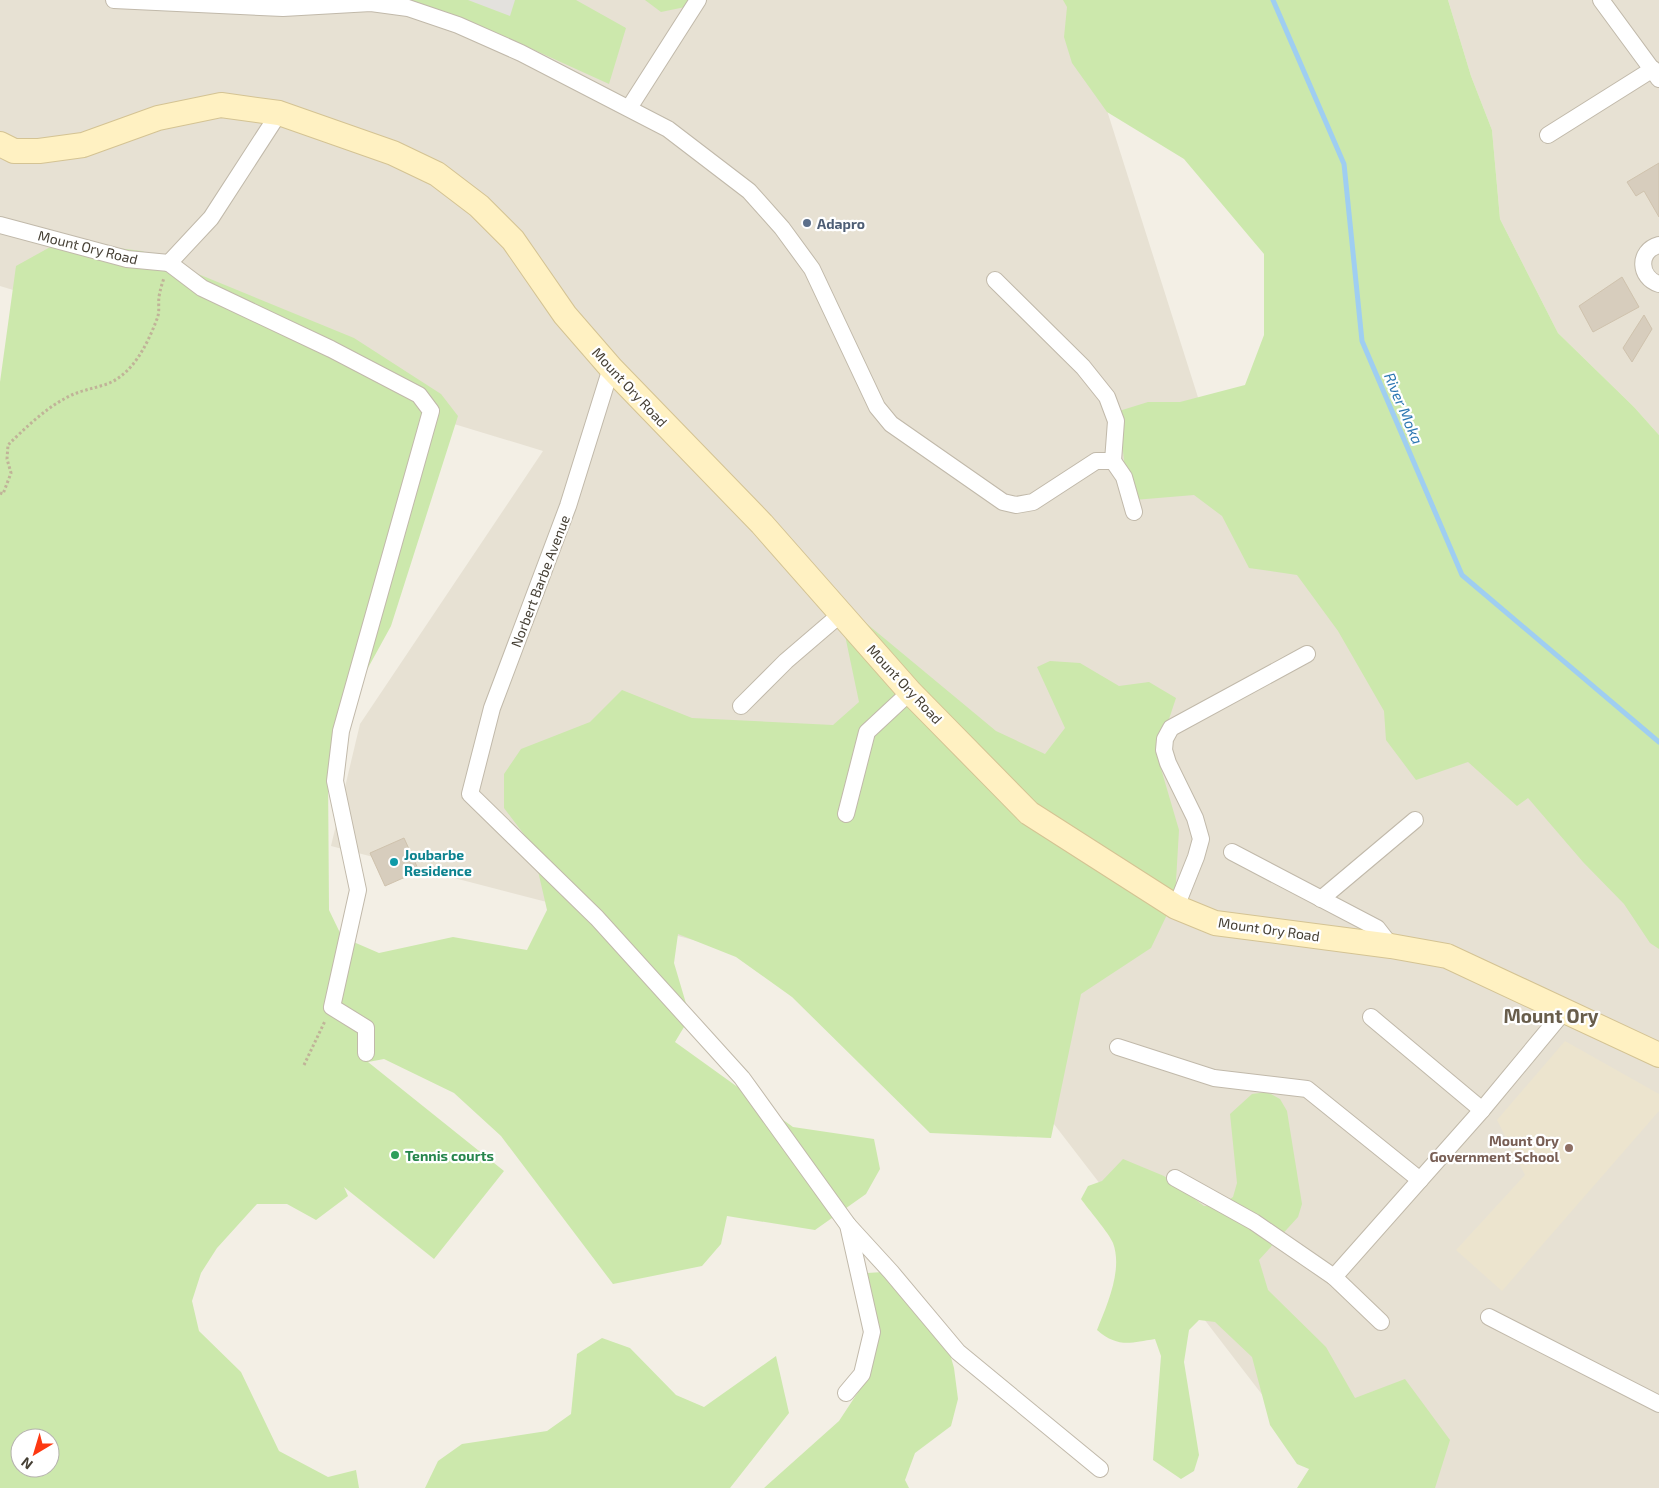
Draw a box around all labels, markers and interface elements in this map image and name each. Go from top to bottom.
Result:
place label: Adapro [817,215,865,232]
marker: Adapro [801,217,813,229]
street label: Mount Ory Road [36,226,140,268]
street label: Mount Ory Road [589,344,671,430]
water label: River Moka [1381,370,1427,446]
street label: Norbert Barbe Avenue [507,513,573,649]
street label: Mount Ory Road [864,641,946,727]
place label: Joubarbe Residence [404,846,472,879]
marker: Joubarbe Residence [388,856,400,868]
street label: Mount Ory Road [1217,913,1321,945]
district label: Mount Ory [1503,1004,1599,1028]
place label: Mount Ory Government School [1429,1132,1559,1165]
marker: Mount Ory Government School [1563,1142,1575,1154]
place label: Tennis courts [405,1147,494,1164]
marker: Tennis courts [389,1149,401,1161]
north arrow [10,1428,60,1478]
text: N [17,1454,36,1473]

